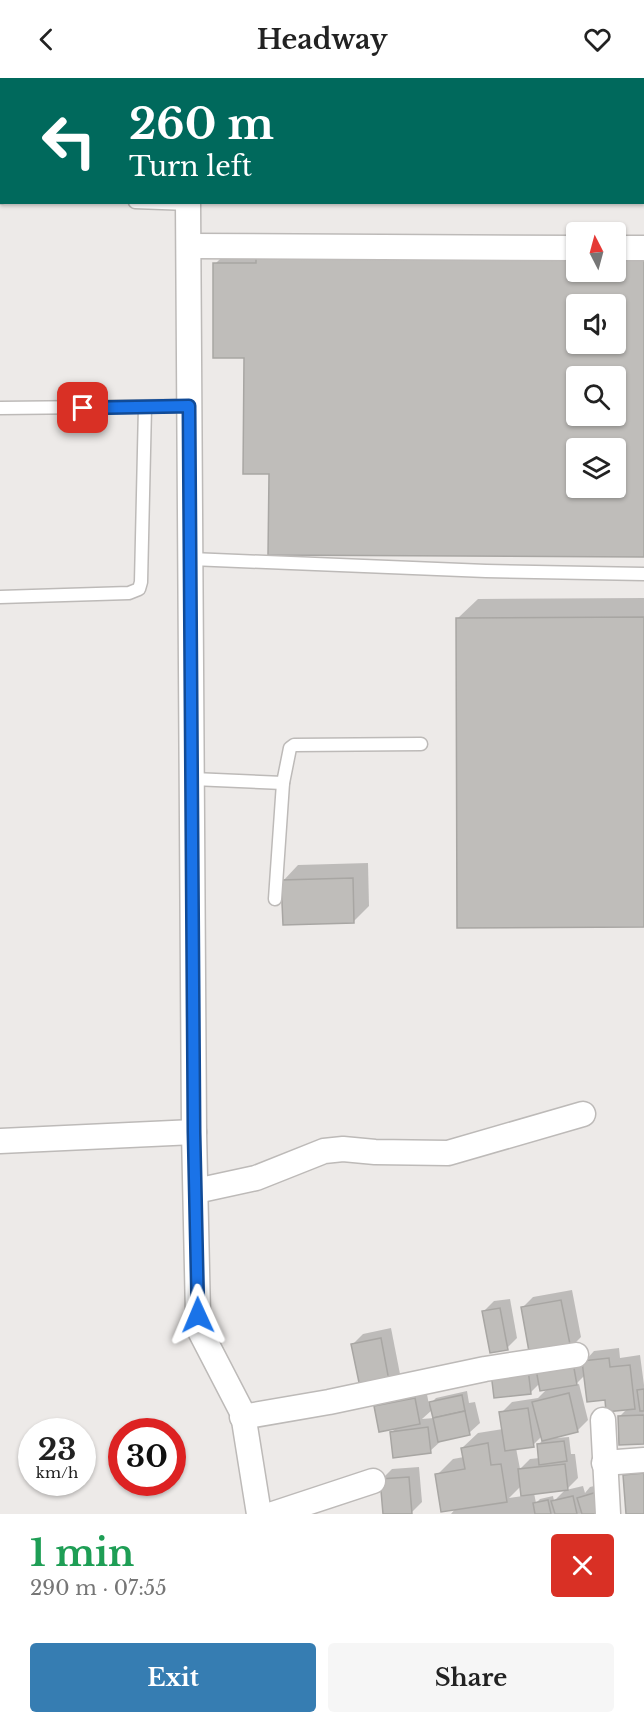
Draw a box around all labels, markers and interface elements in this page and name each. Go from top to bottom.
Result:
icon: back [30,23,63,56]
text: Headway [257,23,387,56]
icon: heart [581,23,614,56]
text: 260 m [129,98,274,150]
icon: left [30,102,108,180]
text: Turn left [129,150,252,183]
north arrow [566,222,626,282]
map controls [566,222,626,498]
button: sound [566,294,626,354]
button: search [566,366,626,426]
pin [57,382,108,433]
icon: arrive [66,391,99,424]
button: layers [566,438,626,498]
position arrow [166,1283,230,1347]
speed limit sign: 30 [108,1418,186,1496]
text: 23 [38,1431,76,1468]
text: km/h [36,1463,78,1482]
text: 1 min [30,1531,134,1576]
button: close [551,1534,614,1597]
text: 290 m · 07:55 [30,1576,167,1600]
button: Exit [30,1643,316,1712]
button: Share [328,1643,614,1712]

